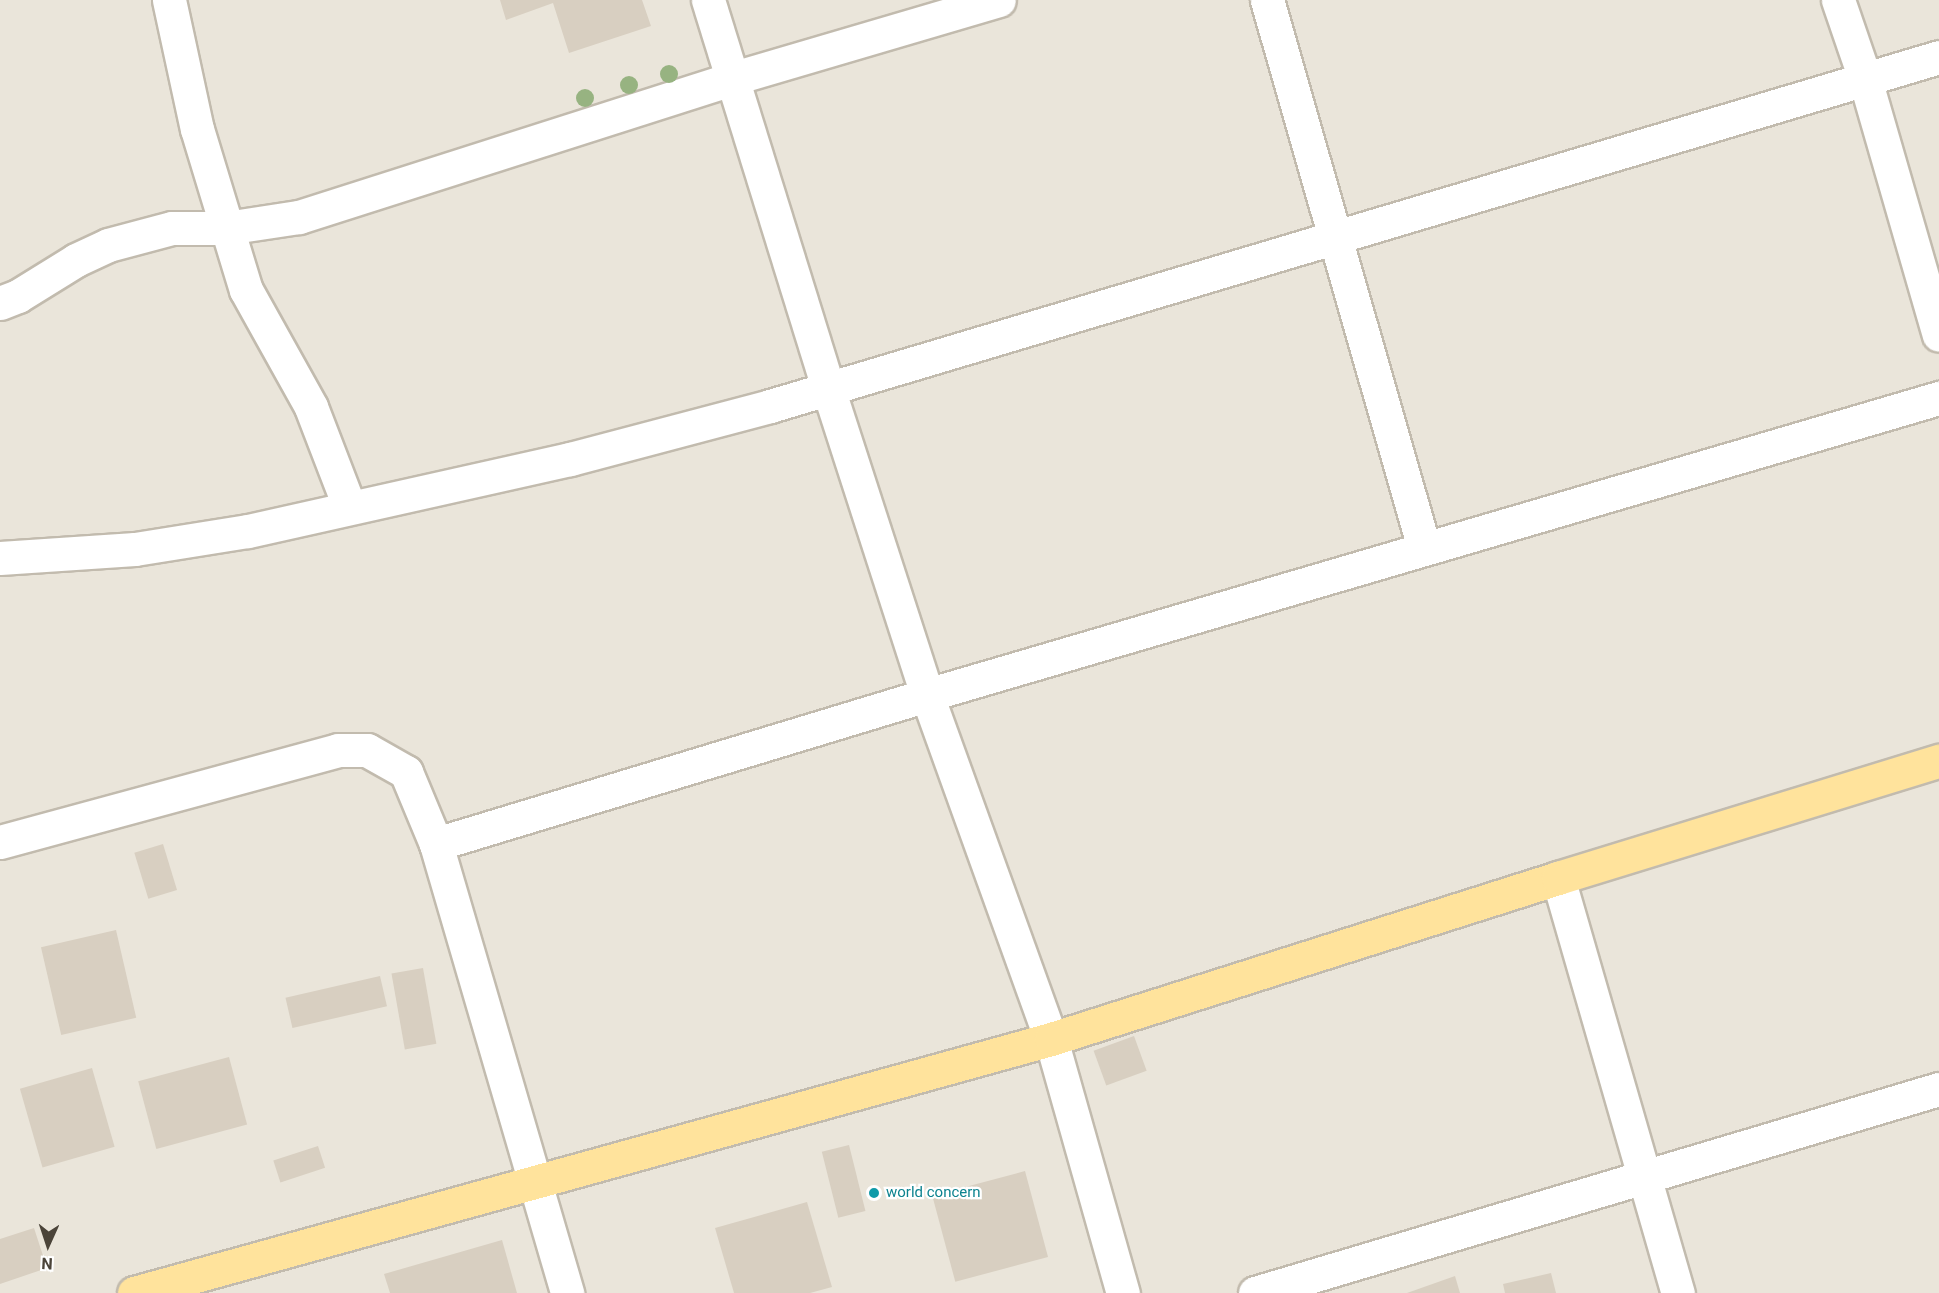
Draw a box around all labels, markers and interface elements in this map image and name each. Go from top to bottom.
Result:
place label: world concern [886,1184,981,1202]
marker: world concern [867,1186,881,1200]
north arrow [18,1215,78,1275]
text: N [41,1254,53,1273]

